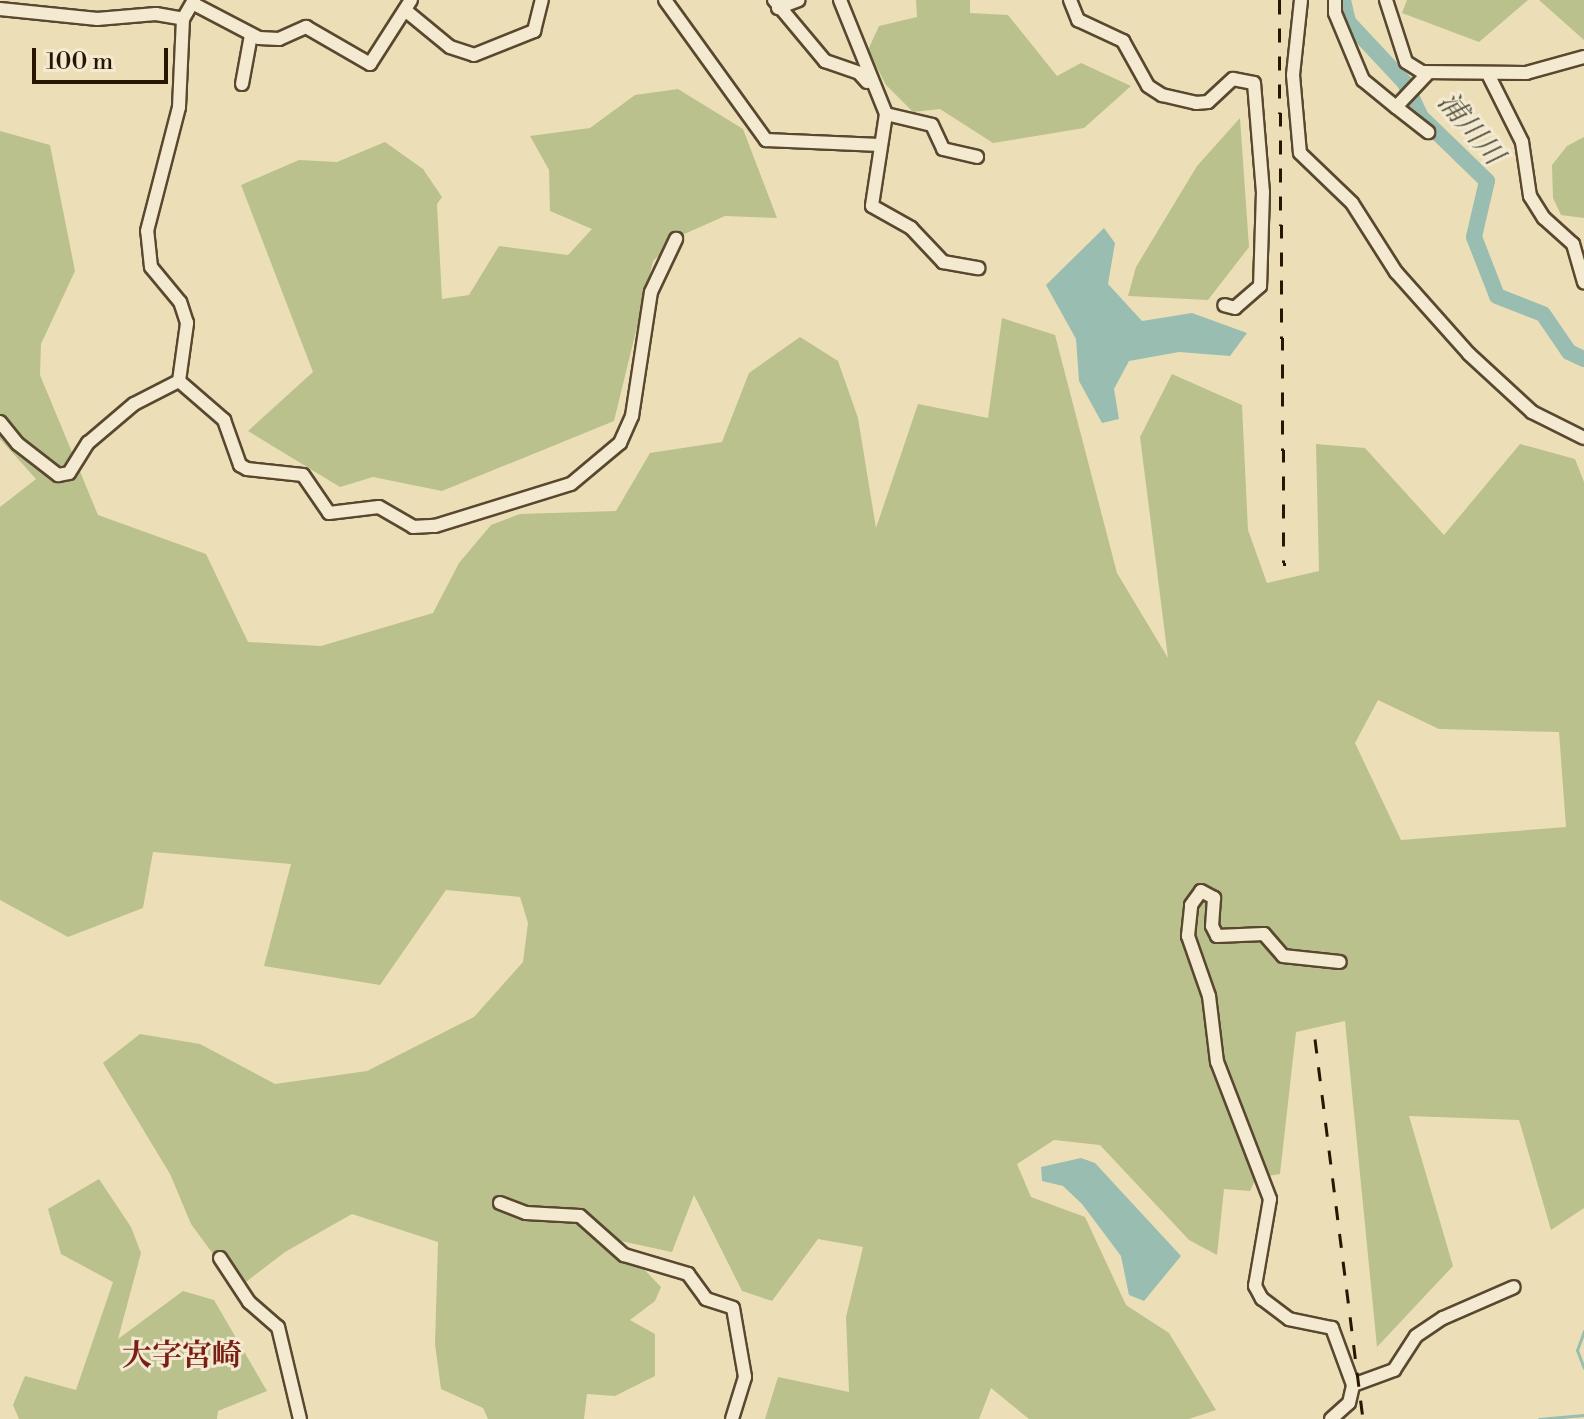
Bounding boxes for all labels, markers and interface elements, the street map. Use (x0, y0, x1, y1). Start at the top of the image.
scale bar (36, 32, 172, 82)
text: 100 m (46, 47, 113, 77)
water label: 浦川川 (1430, 86, 1510, 172)
district label: 大字宮崎 (122, 1338, 242, 1374)

